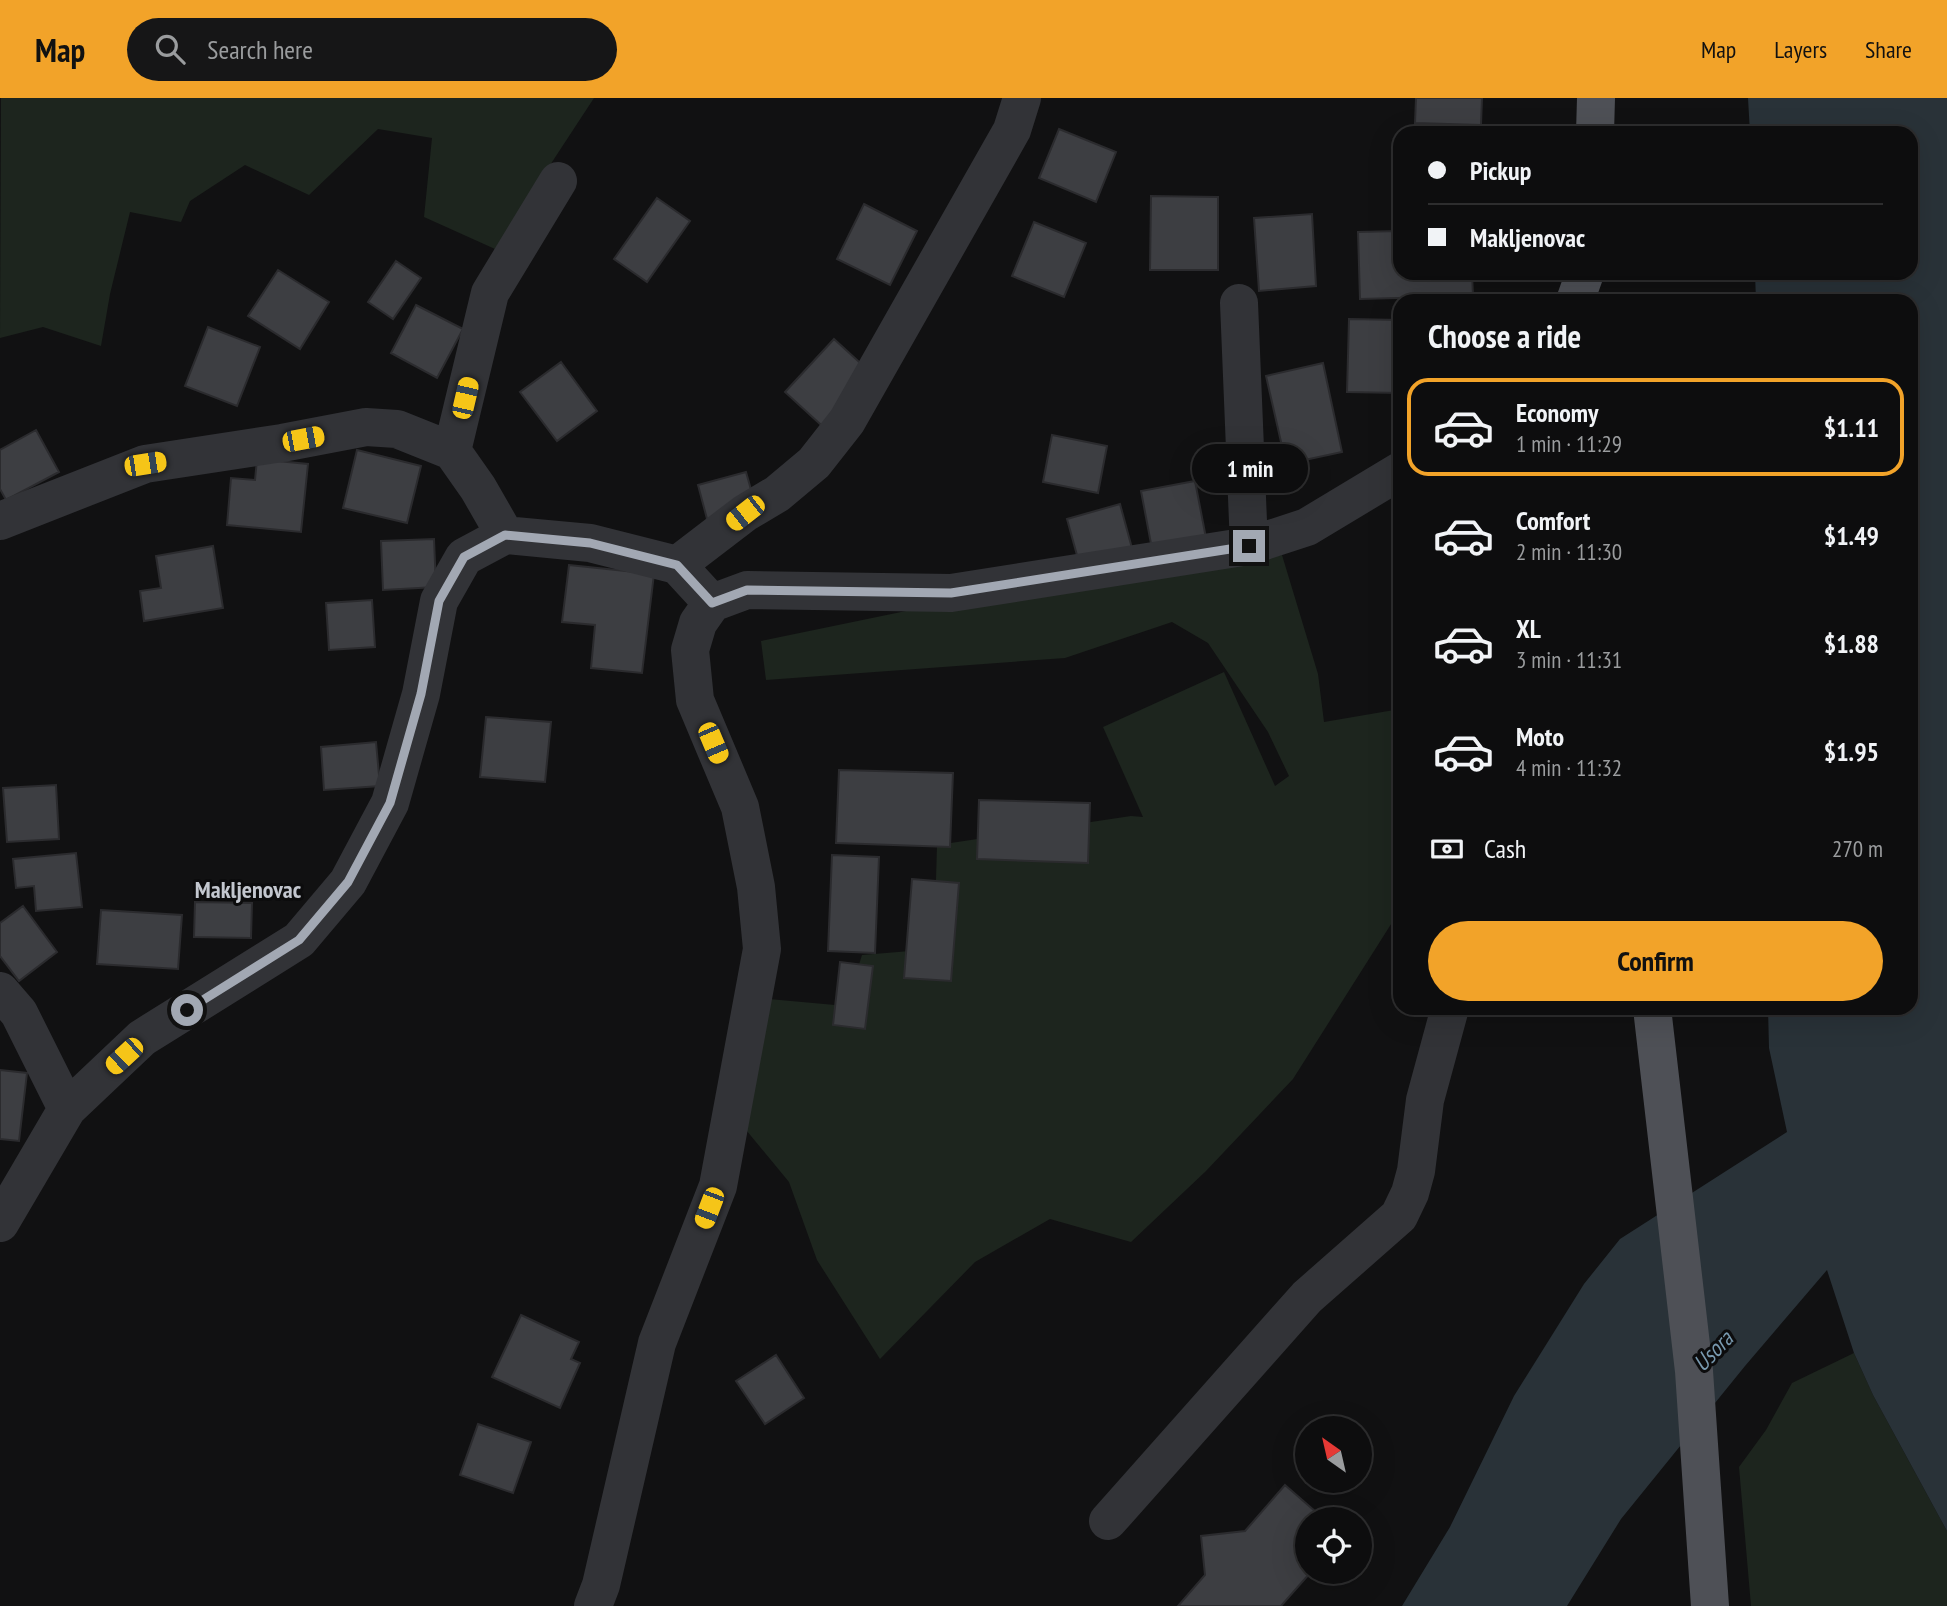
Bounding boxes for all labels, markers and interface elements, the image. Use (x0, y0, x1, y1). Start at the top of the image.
search box (127, 18, 617, 81)
text: Map (35, 28, 85, 71)
icon: search (151, 30, 189, 68)
text: Search here (207, 33, 313, 66)
text: Map (1701, 34, 1736, 65)
text: Layers (1774, 34, 1827, 65)
text: Share (1865, 34, 1912, 65)
text: Pickup (1470, 154, 1531, 187)
text: Makljenovac (1470, 221, 1585, 254)
text: Choose a ride (1428, 315, 1581, 357)
car (451, 375, 480, 421)
icon: car (1432, 396, 1495, 459)
text: Economy (1516, 396, 1598, 429)
text: $1.11 (1824, 411, 1879, 444)
car (281, 425, 326, 453)
text: 1 min · 11:29 (1516, 429, 1622, 458)
callout: 1 min (1191, 444, 1307, 494)
car (123, 450, 168, 478)
text: 1 min (1227, 454, 1273, 483)
car (722, 492, 769, 534)
icon: car (1432, 504, 1495, 567)
text: Comfort (1516, 504, 1590, 537)
text: $1.49 (1824, 519, 1879, 552)
route end (1233, 530, 1265, 562)
text: 2 min · 11:30 (1516, 537, 1622, 566)
icon: car (1432, 612, 1495, 675)
text: XL (1516, 612, 1541, 645)
text: $1.88 (1824, 627, 1879, 660)
text: 3 min · 11:31 (1516, 645, 1622, 674)
car (696, 720, 731, 766)
icon: car (1432, 720, 1495, 783)
text: Moto (1516, 720, 1564, 753)
text: $1.95 (1824, 735, 1879, 768)
text: 4 min · 11:32 (1516, 753, 1622, 782)
icon: cash (1428, 830, 1466, 868)
text: Cash (1484, 832, 1526, 865)
text: 270 m (1832, 834, 1883, 863)
district label: Makljenovac (195, 874, 302, 905)
button: Confirm (1428, 921, 1883, 1001)
route start (171, 994, 203, 1026)
car (102, 1034, 147, 1078)
car (692, 1185, 727, 1231)
water label: Usora (1687, 1323, 1740, 1377)
north arrow (1295, 1416, 1372, 1493)
map controls (1295, 1416, 1372, 1584)
button: locate (1295, 1507, 1372, 1584)

